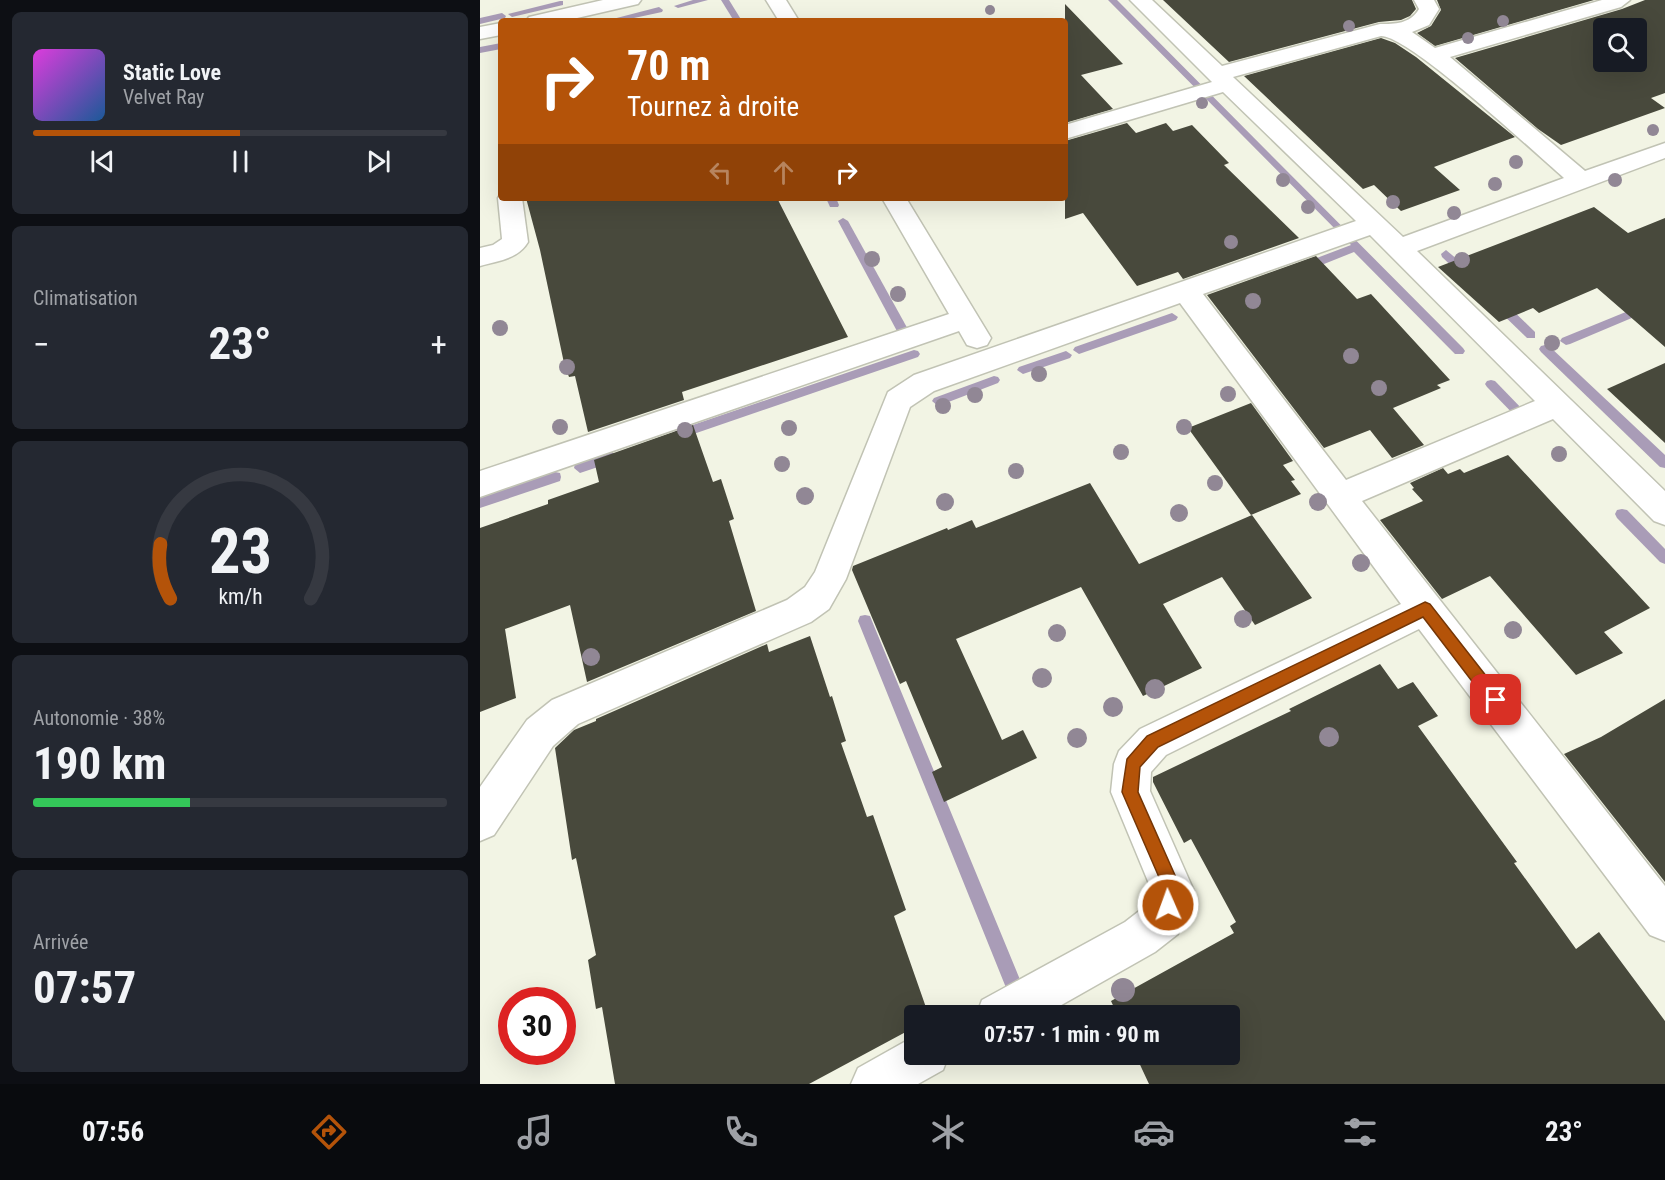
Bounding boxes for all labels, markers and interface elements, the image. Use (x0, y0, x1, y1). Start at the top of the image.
map controls (1593, 18, 1647, 72)
button: search (1593, 18, 1647, 72)
text: 70 m (627, 41, 710, 90)
icon: right (528, 42, 606, 120)
text: Static Love (123, 60, 221, 85)
text: Velvet Ray (123, 85, 204, 109)
text: Tournez à droite (627, 91, 799, 123)
icon: previous (86, 145, 119, 178)
icon: pause (224, 145, 257, 178)
icon: next (362, 145, 395, 178)
icon: left (704, 156, 737, 189)
icon: ahead (767, 156, 800, 189)
icon: right (830, 156, 863, 189)
text: Climatisation (33, 286, 138, 310)
text: 23° (209, 317, 272, 370)
text: − (33, 325, 50, 364)
text: + (431, 325, 447, 364)
text: 23 (208, 515, 272, 588)
text: km/h (218, 584, 262, 609)
pin (1470, 674, 1521, 725)
icon: arrive (1479, 683, 1512, 716)
text: Autonomie · 38% (33, 706, 165, 730)
text: 190 km (33, 737, 166, 790)
position arrow (1136, 873, 1200, 937)
text: Arrivée (33, 930, 89, 954)
text: 07:57 (33, 961, 136, 1014)
speed limit sign: 30 (498, 987, 576, 1065)
text: 07:57 · 1 min · 90 m (984, 1022, 1160, 1047)
icon: directions (308, 1111, 350, 1153)
icon: music (514, 1111, 556, 1153)
icon: phone (720, 1111, 762, 1153)
icon: climate (927, 1111, 969, 1153)
icon: car (1133, 1111, 1175, 1153)
icon: filters (1339, 1111, 1381, 1153)
text: 07:56 (82, 1116, 144, 1148)
text: 23° (1545, 1116, 1583, 1148)

